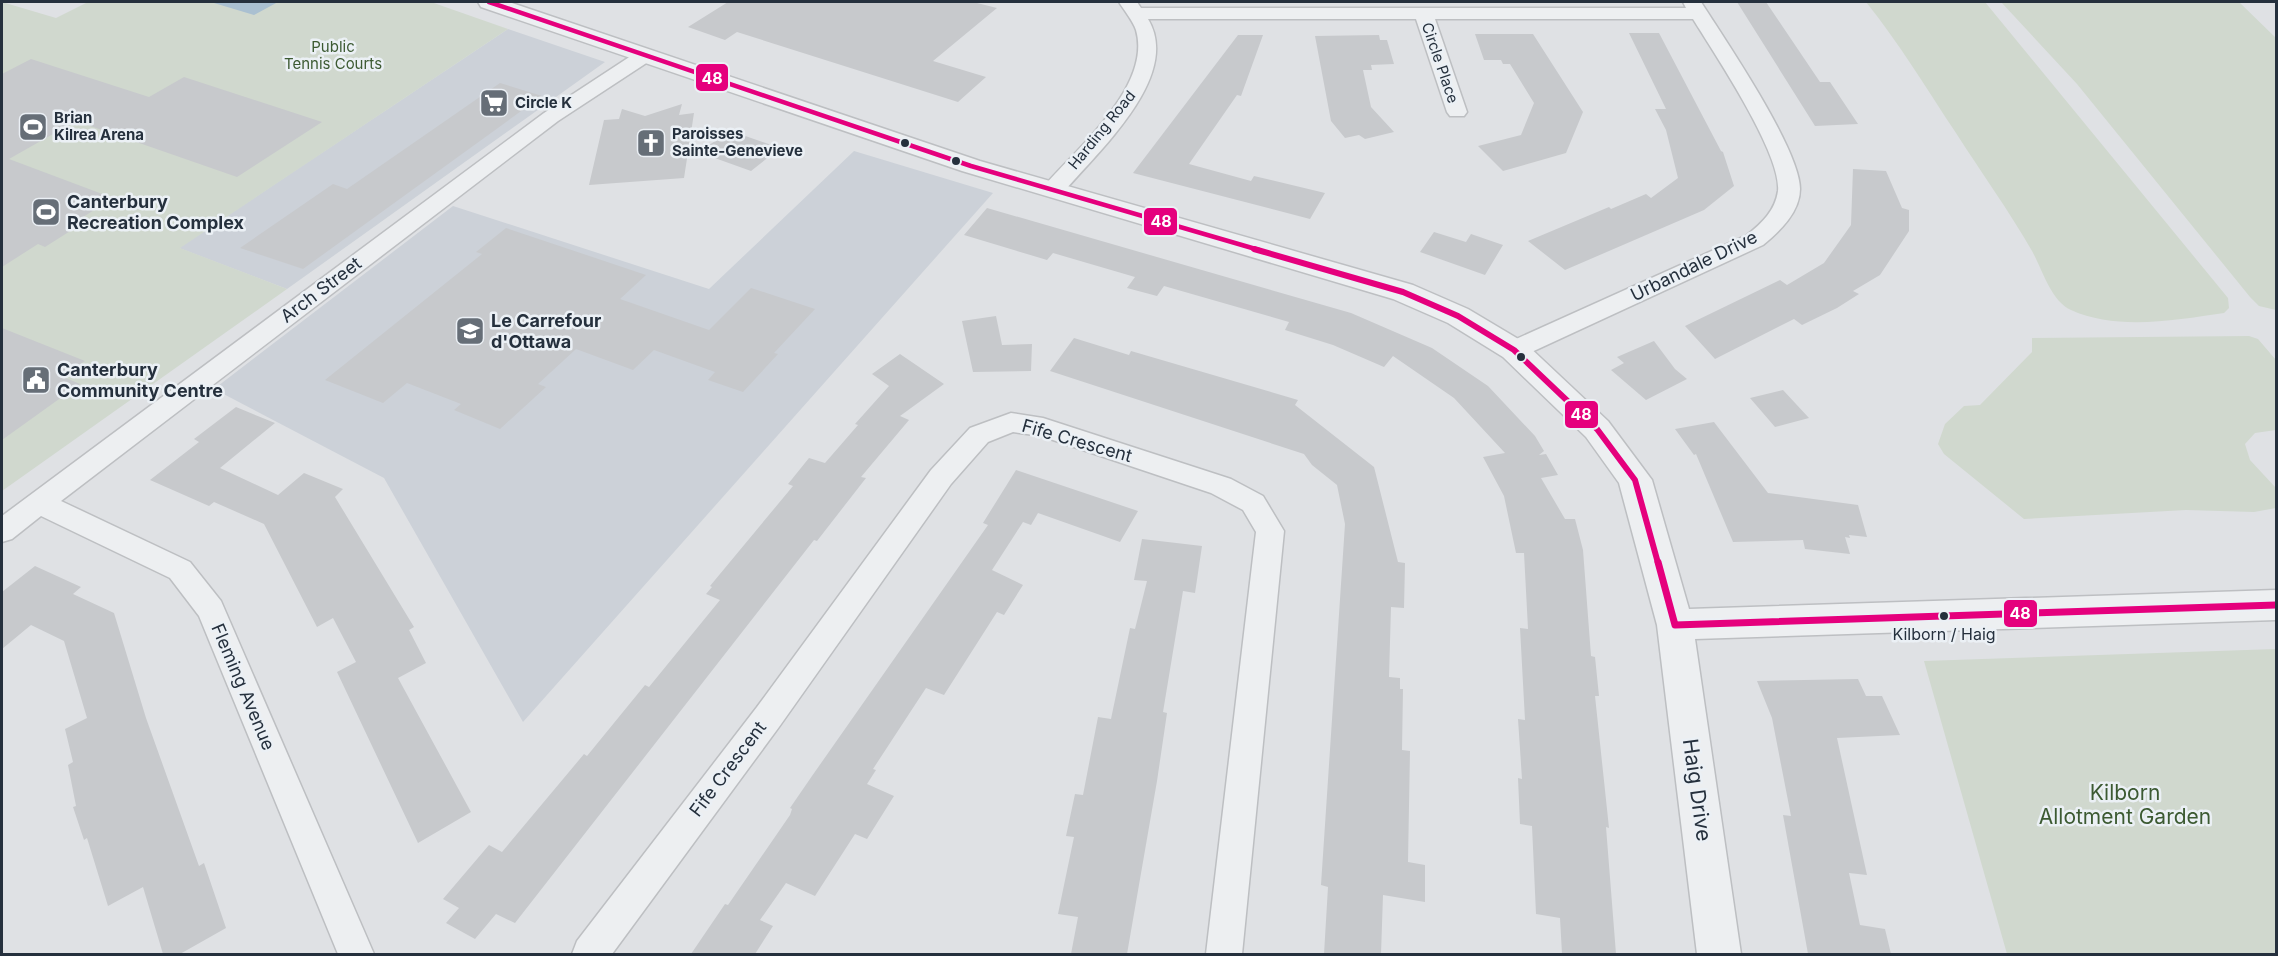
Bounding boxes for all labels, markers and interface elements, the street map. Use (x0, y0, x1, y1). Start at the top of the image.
street label: Circle Place (1418, 20, 1463, 106)
park label: Public Tennis Courts (284, 37, 382, 73)
line badge: 48 (695, 63, 729, 92)
text: 48 (701, 68, 723, 88)
street label: Harding Road (1064, 86, 1139, 173)
supermarket icon: Circle K (478, 87, 510, 119)
place label: Circle K (515, 93, 572, 112)
place label: Brian Kilrea Arena (54, 108, 144, 144)
sports icon: Brian Kilrea Arena (17, 111, 49, 143)
place label: Paroisses Sainte-Genevieve (672, 124, 803, 160)
church icon: Paroisses Sainte-Genevieve (635, 127, 667, 159)
unlabelled marker (899, 137, 911, 149)
unlabelled marker (950, 155, 962, 167)
place label: Canterbury Recreation Complex (67, 191, 245, 233)
sports icon: Canterbury Recreation Complex (30, 196, 62, 228)
line badge: 48 (1143, 207, 1178, 236)
text: 48 (1150, 211, 1172, 231)
street label: Urbandale Drive (1627, 226, 1760, 305)
street label: Arch Street (276, 252, 365, 327)
place label: Le Carrefour d'Ottawa (491, 310, 601, 352)
school or university icon: Le Carrefour d'Ottawa (454, 315, 486, 347)
unlabelled marker (1515, 351, 1527, 363)
place label: Canterbury Community Centre (57, 359, 223, 401)
public building icon: Canterbury Community Centre (20, 364, 52, 396)
line badge: 48 (1564, 400, 1599, 429)
text: 48 (1570, 404, 1592, 424)
street label: Fife Crescent (1020, 415, 1135, 466)
line badge: 48 (2003, 599, 2038, 628)
text: 48 (2009, 603, 2031, 623)
marker: Kilborn / Haig (1938, 610, 1950, 622)
street label: Fleming Avenue (207, 620, 280, 753)
place label: Kilborn / Haig (1892, 624, 1996, 644)
street label: Fife Crescent (685, 717, 770, 820)
street label: Haig Drive (1678, 737, 1717, 843)
park label: Kilborn Allotment Garden (2039, 780, 2211, 829)

